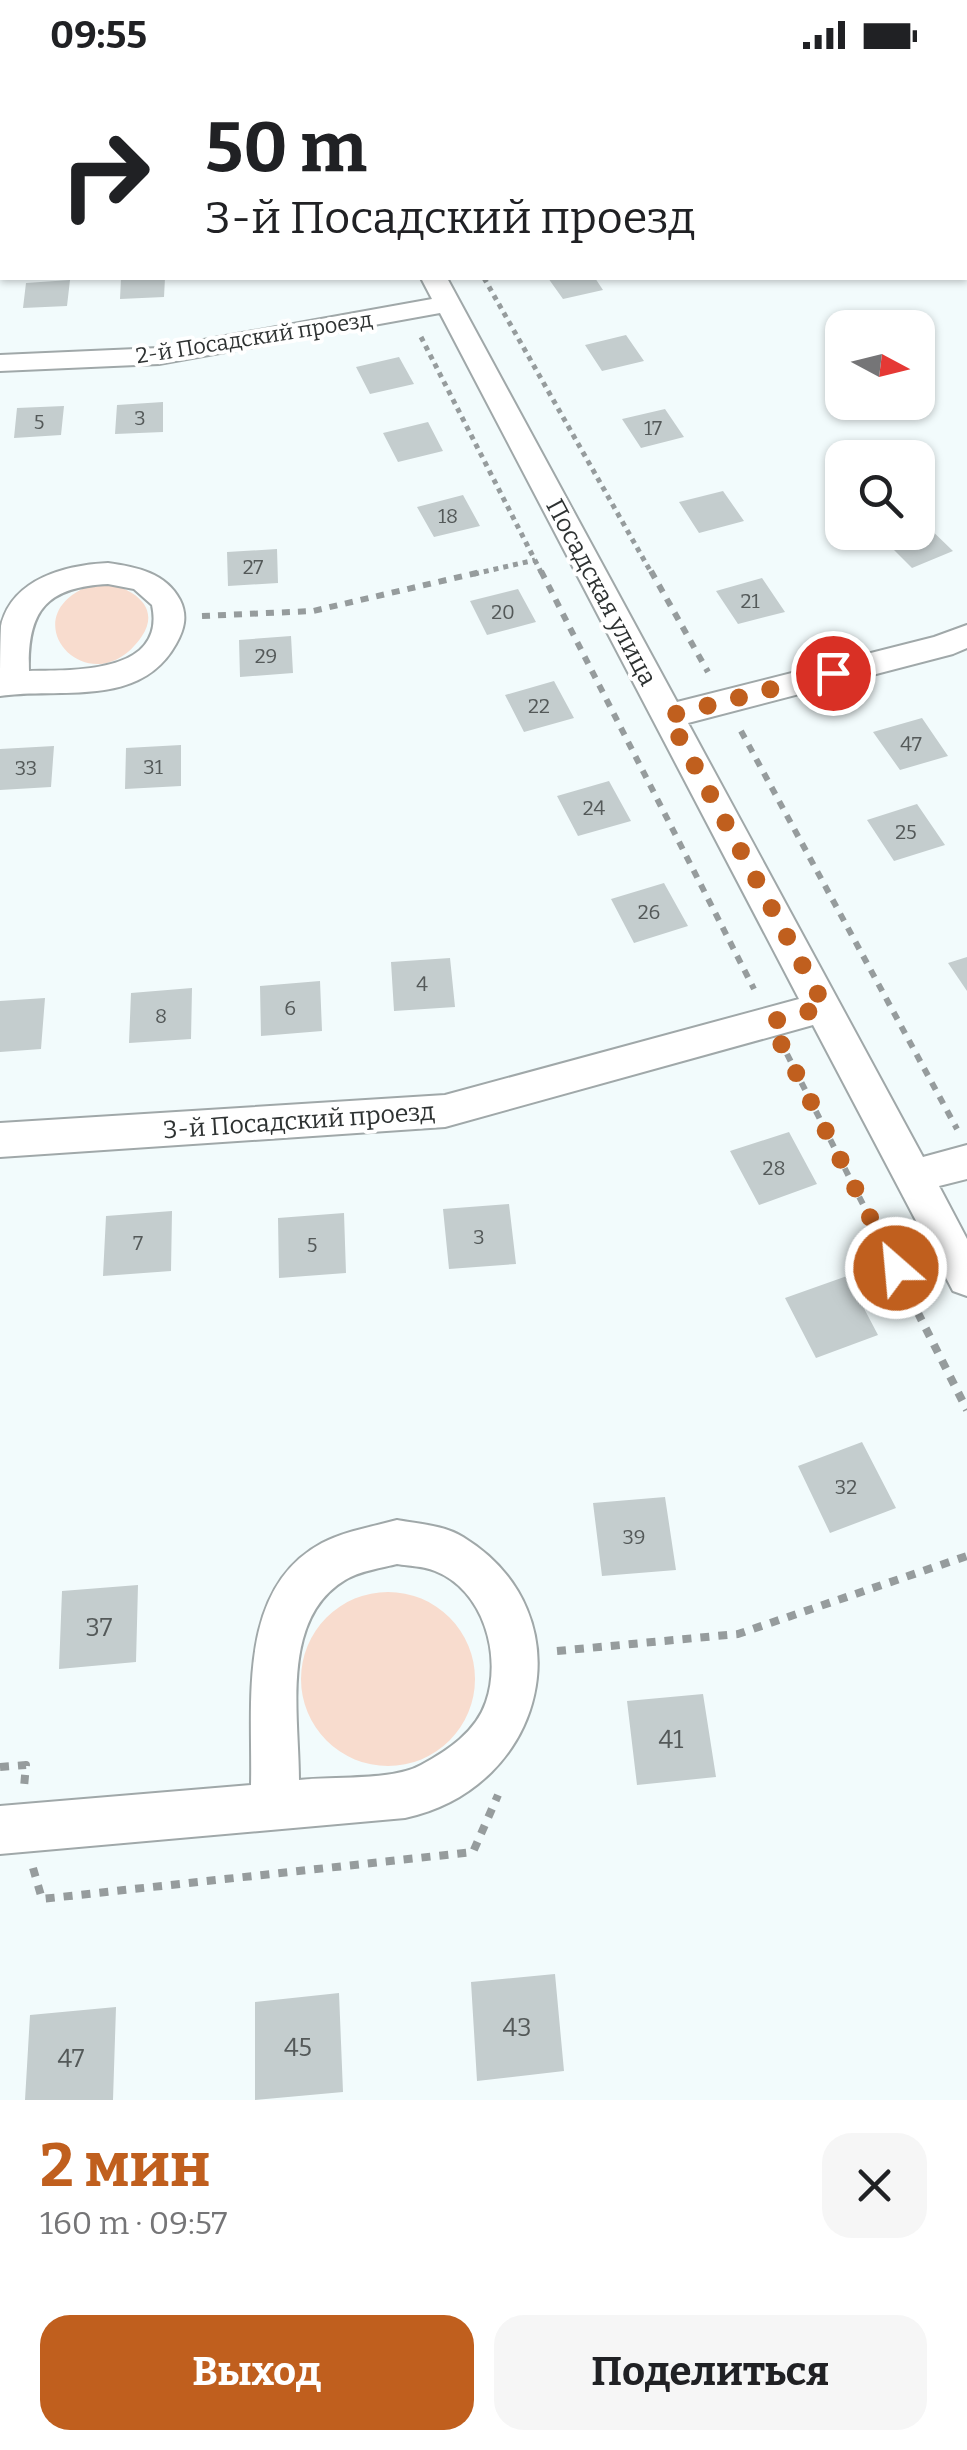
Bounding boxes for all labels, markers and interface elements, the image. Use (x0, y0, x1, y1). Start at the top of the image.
text: 09:55 (50, 12, 147, 58)
text: 50 m (205, 106, 367, 190)
icon: right (40, 110, 170, 240)
text: 3-й Посадский проезд (205, 191, 695, 245)
street label: 2-й Посадский проезд (134, 305, 374, 370)
north arrow (825, 310, 935, 420)
map controls (825, 310, 935, 550)
house number: 3 (134, 406, 146, 430)
house number: 5 (34, 410, 44, 434)
house number: 17 (644, 416, 662, 440)
button: search (825, 440, 935, 550)
street label: Посадская улица (539, 494, 663, 691)
house number: 18 (438, 504, 458, 528)
house number: 27 (243, 555, 263, 579)
house number: 21 (741, 589, 760, 613)
house number: 20 (491, 600, 515, 624)
pin (791, 631, 876, 716)
house number: 29 (255, 644, 277, 668)
icon: arrive (806, 646, 861, 701)
house number: 22 (528, 694, 550, 718)
house number: 47 (900, 732, 922, 756)
house number: 31 (143, 755, 163, 779)
house number: 33 (15, 756, 37, 780)
house number: 24 (583, 796, 606, 820)
house number: 25 (895, 820, 917, 844)
house number: 26 (638, 900, 660, 924)
house number: 4 (416, 972, 428, 996)
house number: 6 (284, 996, 296, 1020)
house number: 8 (155, 1004, 167, 1028)
street label: 3-й Посадский проезд (162, 1097, 436, 1145)
house number: 28 (763, 1156, 785, 1180)
position arrow (844, 1216, 948, 1320)
house number: 3 (473, 1225, 485, 1249)
house number: 7 (133, 1231, 143, 1255)
house number: 5 (307, 1233, 317, 1257)
house number: 32 (835, 1475, 857, 1499)
house number: 39 (622, 1525, 646, 1549)
house number: 37 (86, 1613, 113, 1643)
house number: 41 (659, 1725, 683, 1755)
house number: 43 (503, 2013, 531, 2043)
house number: 45 (284, 2033, 312, 2063)
house number: 47 (58, 2044, 85, 2074)
text: 2 мин (40, 2130, 210, 2202)
button: close (822, 2133, 927, 2238)
text: 160 m · 09:57 (40, 2204, 227, 2242)
button: Выход (40, 2315, 474, 2430)
button: Поделиться (494, 2315, 927, 2430)

